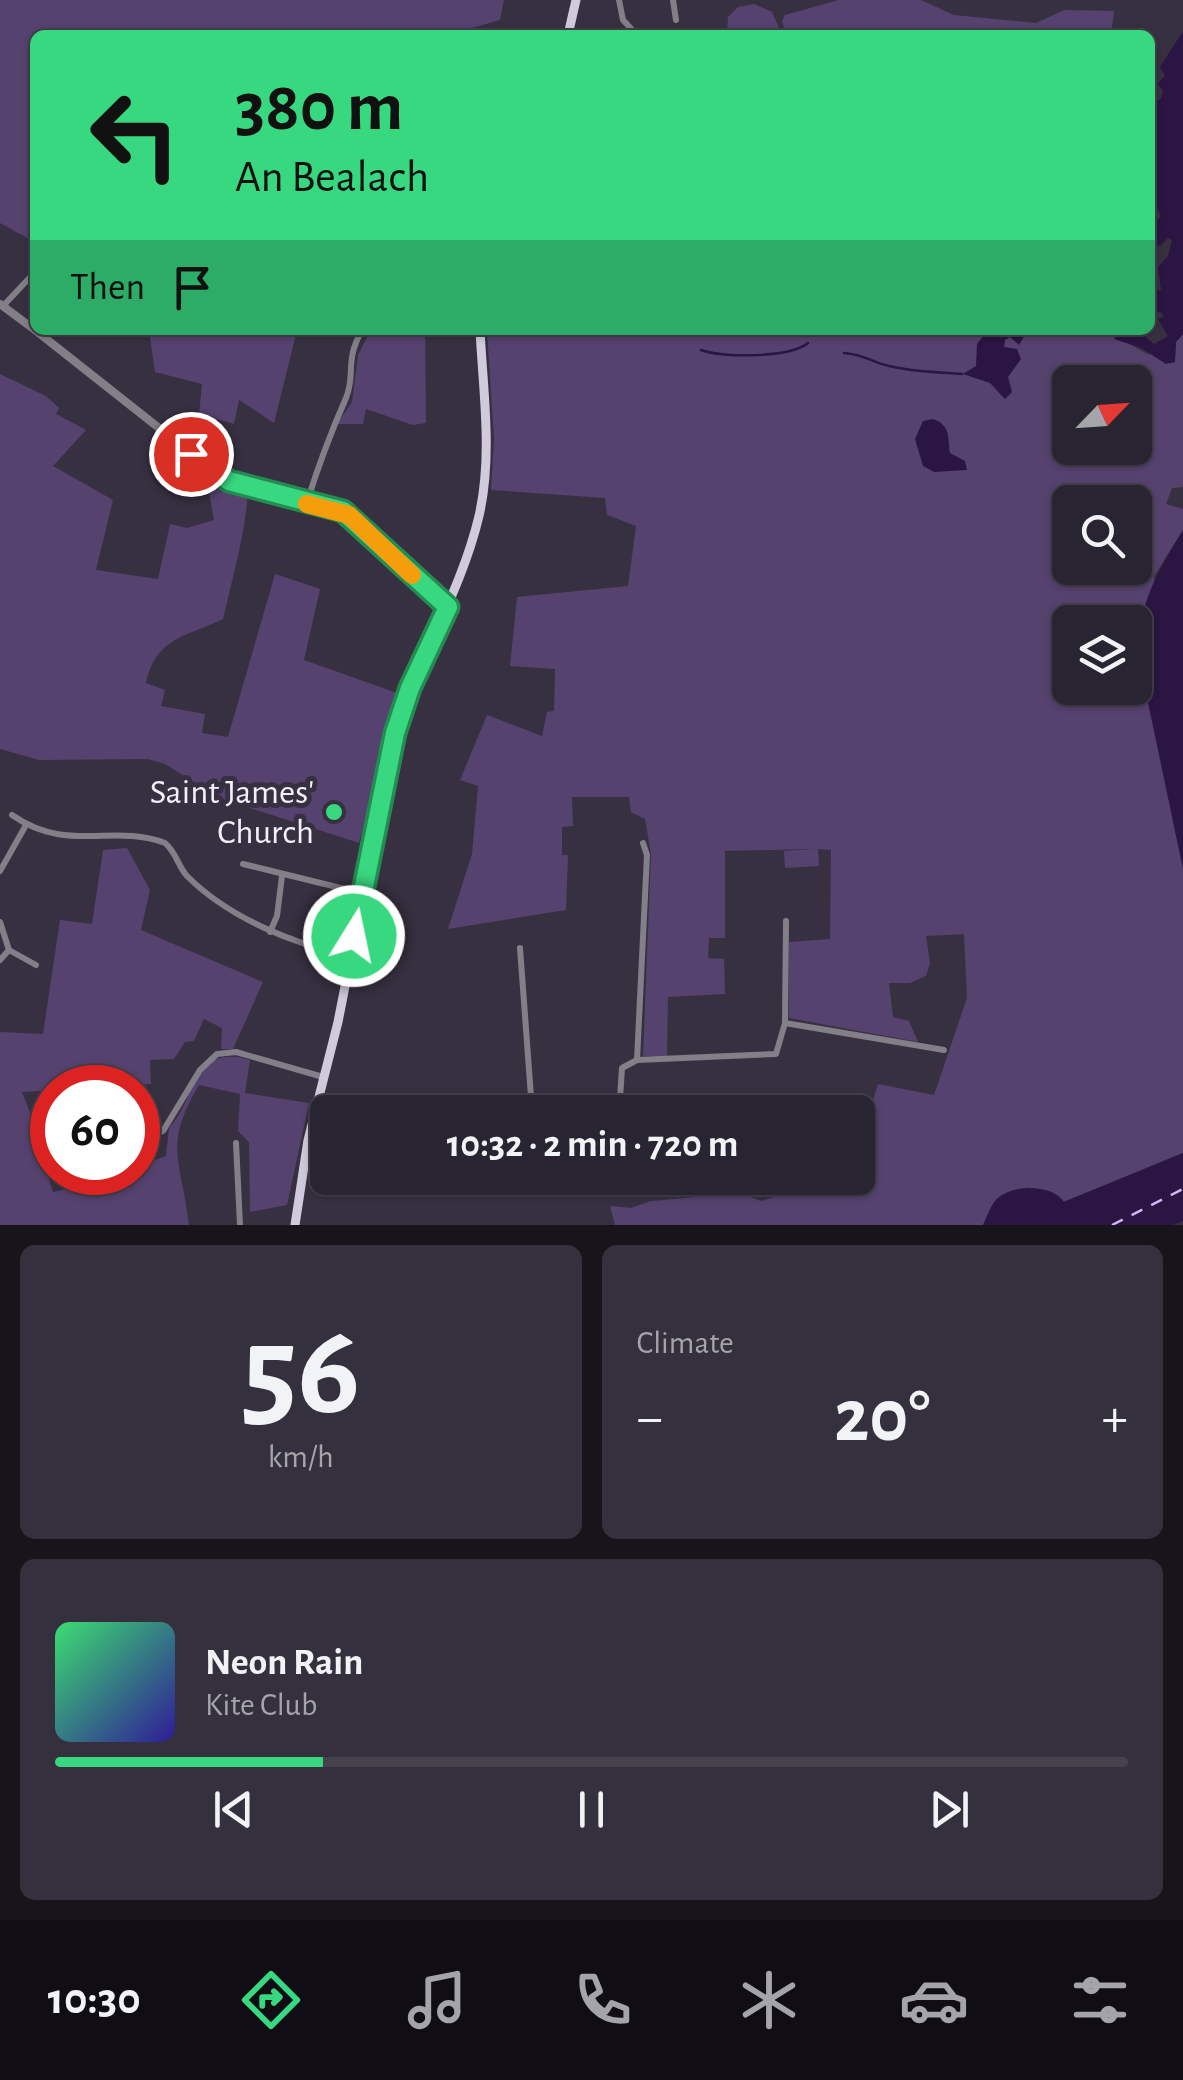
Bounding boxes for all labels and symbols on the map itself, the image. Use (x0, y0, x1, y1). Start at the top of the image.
north arrow (1052, 365, 1152, 465)
pin (149, 412, 234, 497)
place label: Saint James' Church (150, 775, 314, 850)
marker: Saint James' Church (323, 801, 345, 823)
position arrow (302, 884, 406, 988)
speed limit sign: 60 (30, 1065, 160, 1195)

